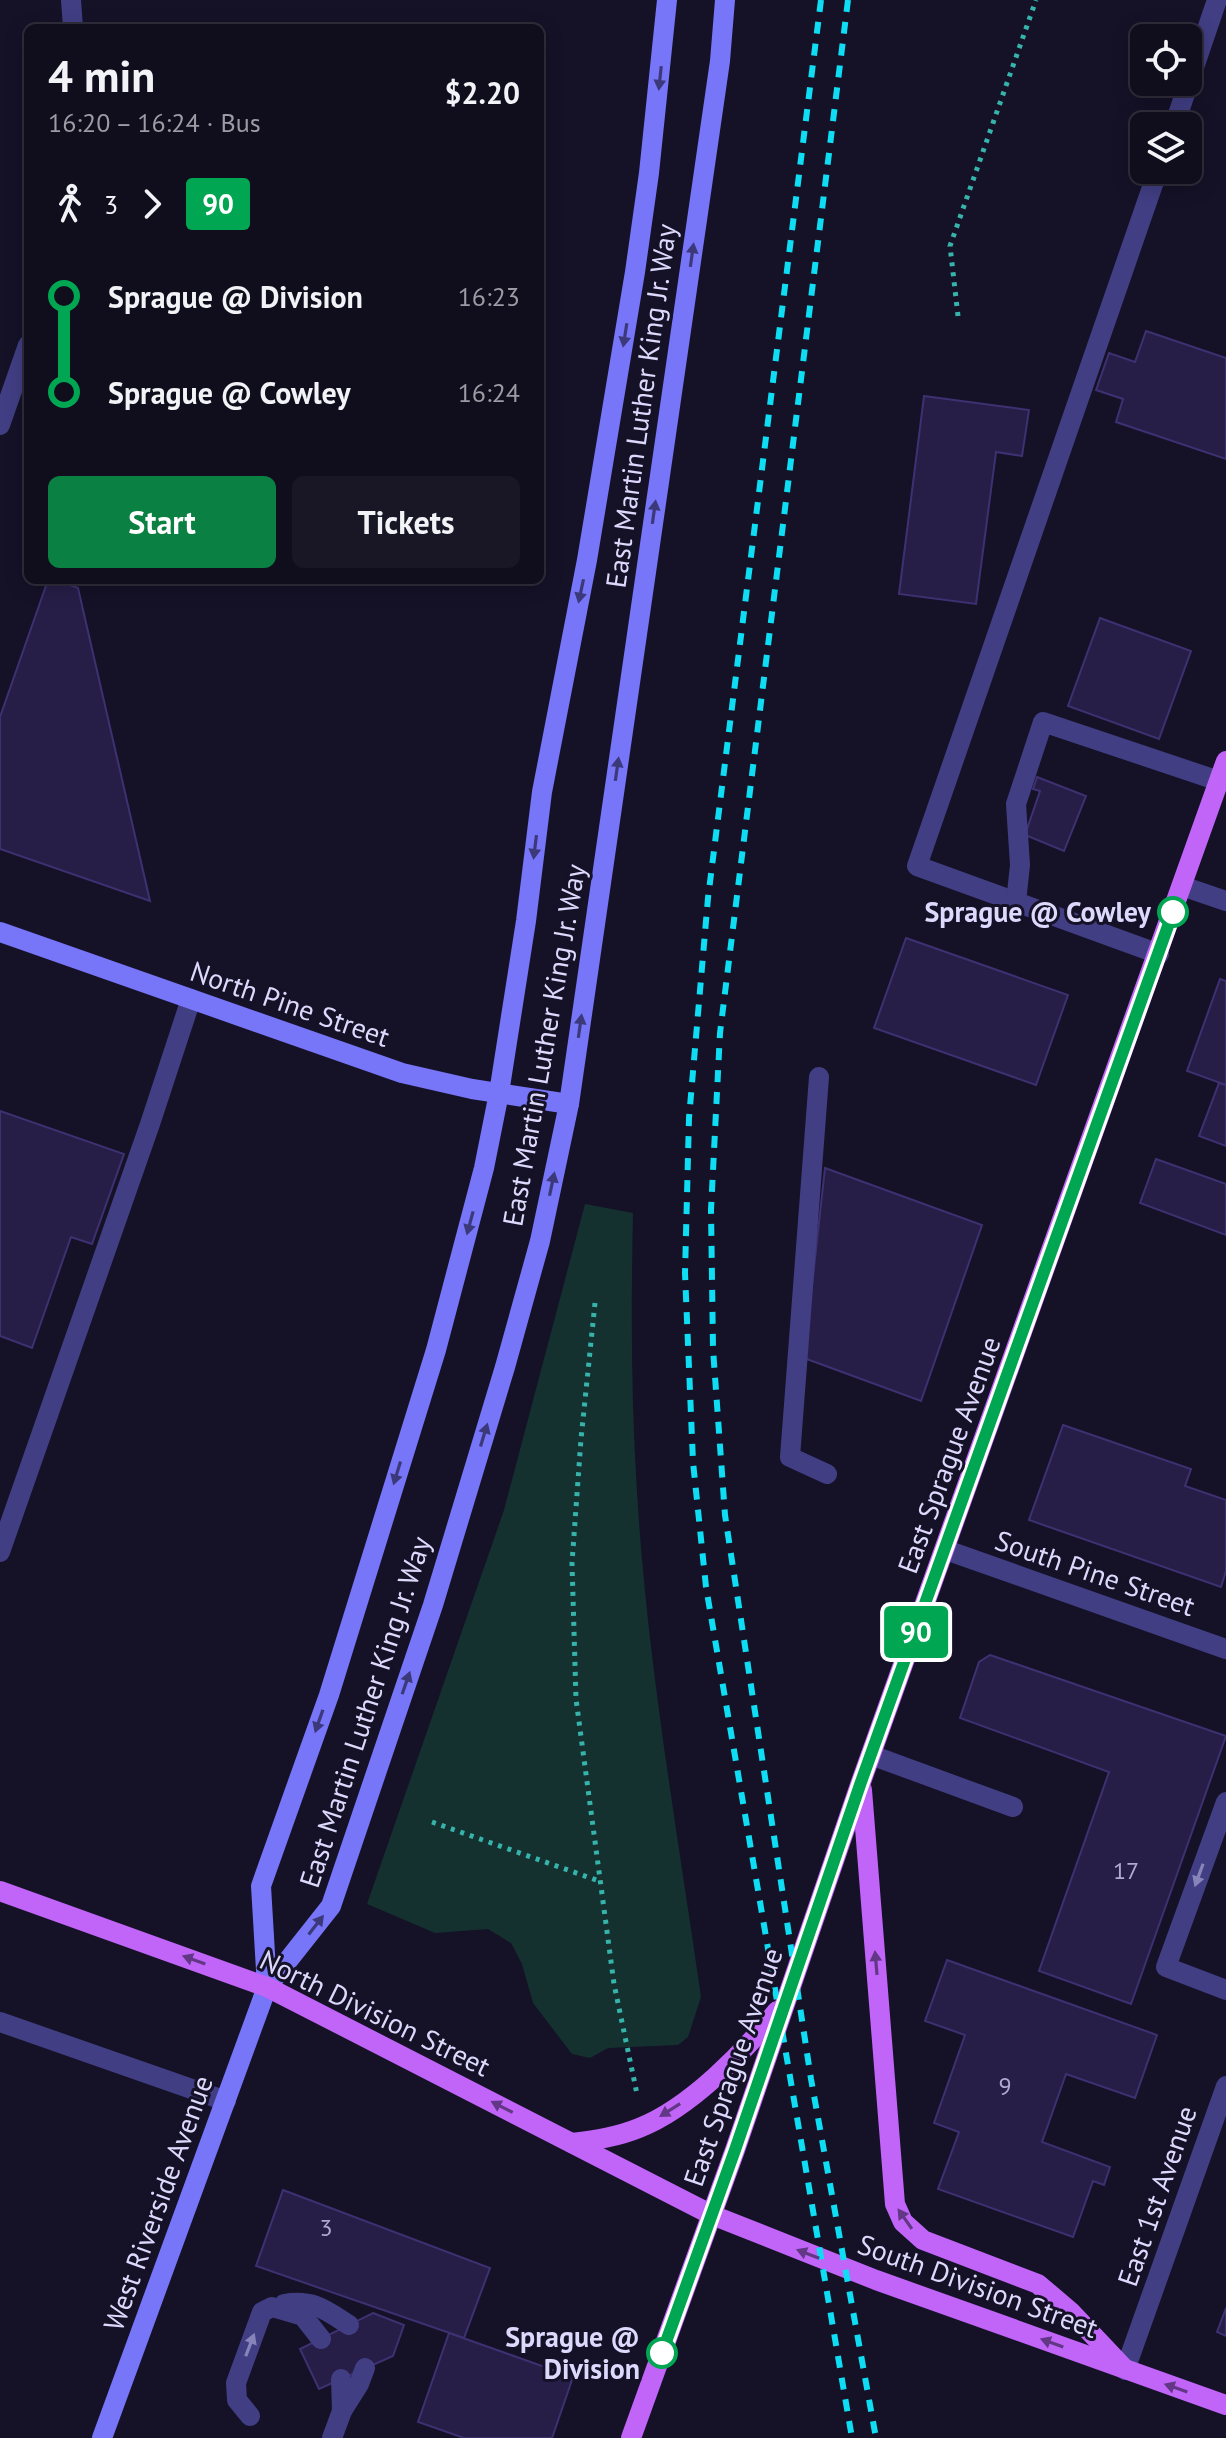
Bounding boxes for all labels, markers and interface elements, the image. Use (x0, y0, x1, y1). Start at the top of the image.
map controls (1130, 24, 1202, 184)
button: locate (1130, 24, 1202, 96)
text: 4 min (48, 47, 155, 104)
one-way arrow (654, 66, 667, 91)
text: $2.20 (445, 73, 520, 112)
text: 16:20 – 16:24 · Bus (48, 106, 261, 139)
button: layers (1130, 112, 1202, 184)
icon: walk (48, 182, 92, 226)
icon: forward (130, 182, 174, 226)
text: 90 (202, 185, 234, 222)
text: 3 (104, 188, 118, 221)
street label: East Martin Luther King Jr. Way (597, 222, 684, 590)
one-way arrow (686, 242, 699, 267)
text: Sprague @ Division (108, 277, 363, 316)
text: 16:23 (458, 280, 520, 313)
one-way arrow (618, 323, 631, 348)
text: Sprague @ Cowley (108, 373, 351, 412)
text: 16:24 (458, 376, 520, 409)
button: Start (48, 476, 276, 568)
button: Tickets (292, 476, 520, 568)
one-way arrow (648, 499, 661, 524)
one-way arrow (574, 579, 587, 604)
one-way arrow (611, 756, 624, 781)
one-way arrow (528, 835, 541, 860)
street label: East Martin Luther King Jr. Way (493, 861, 594, 1229)
place label: Sprague @ Cowley (925, 893, 1152, 930)
marker: Sprague @ Cowley (1158, 897, 1188, 927)
street label: North Pine Street (186, 952, 395, 1055)
one-way arrow (574, 1014, 587, 1039)
one-way arrow (546, 1172, 559, 1197)
one-way arrow (463, 1212, 476, 1236)
street label: East Sprague Avenue (888, 1331, 1009, 1578)
one-way arrow (478, 1423, 491, 1447)
one-way arrow (390, 1461, 403, 1485)
street label: South Pine Street (990, 1521, 1200, 1624)
street label: East Martin Luther King Jr. Way (290, 1532, 439, 1892)
line badge: 90 (880, 1606, 952, 1658)
text: 90 (900, 1613, 932, 1650)
one-way arrow (401, 1671, 413, 1695)
one-way arrow (313, 1709, 325, 1733)
house number: 17 (1113, 1855, 1139, 1886)
one-way arrow (1193, 1863, 1205, 1887)
one-way arrow (307, 1915, 323, 1935)
street label: North Division Street (254, 1941, 497, 2085)
street label: East Sprague Avenue (674, 1943, 791, 2191)
one-way arrow (869, 1951, 882, 1976)
one-way arrow (182, 1954, 206, 1966)
street label: West Riverside Avenue (94, 2070, 221, 2335)
house number: 9 (998, 2070, 1012, 2101)
one-way arrow (491, 2100, 514, 2114)
street label: East 1st Avenue (1108, 2101, 1205, 2291)
one-way arrow (659, 2102, 680, 2117)
one-way arrow (898, 2209, 913, 2230)
house number: 3 (319, 2212, 333, 2243)
street label: South Division Street (853, 2225, 1104, 2346)
one-way arrow (796, 2247, 820, 2260)
place label: Sprague @ Division (505, 2318, 640, 2387)
one-way arrow (244, 2333, 257, 2357)
one-way arrow (1040, 2337, 1064, 2349)
marker: Sprague @ Division (647, 2338, 677, 2368)
one-way arrow (1164, 2381, 1188, 2393)

